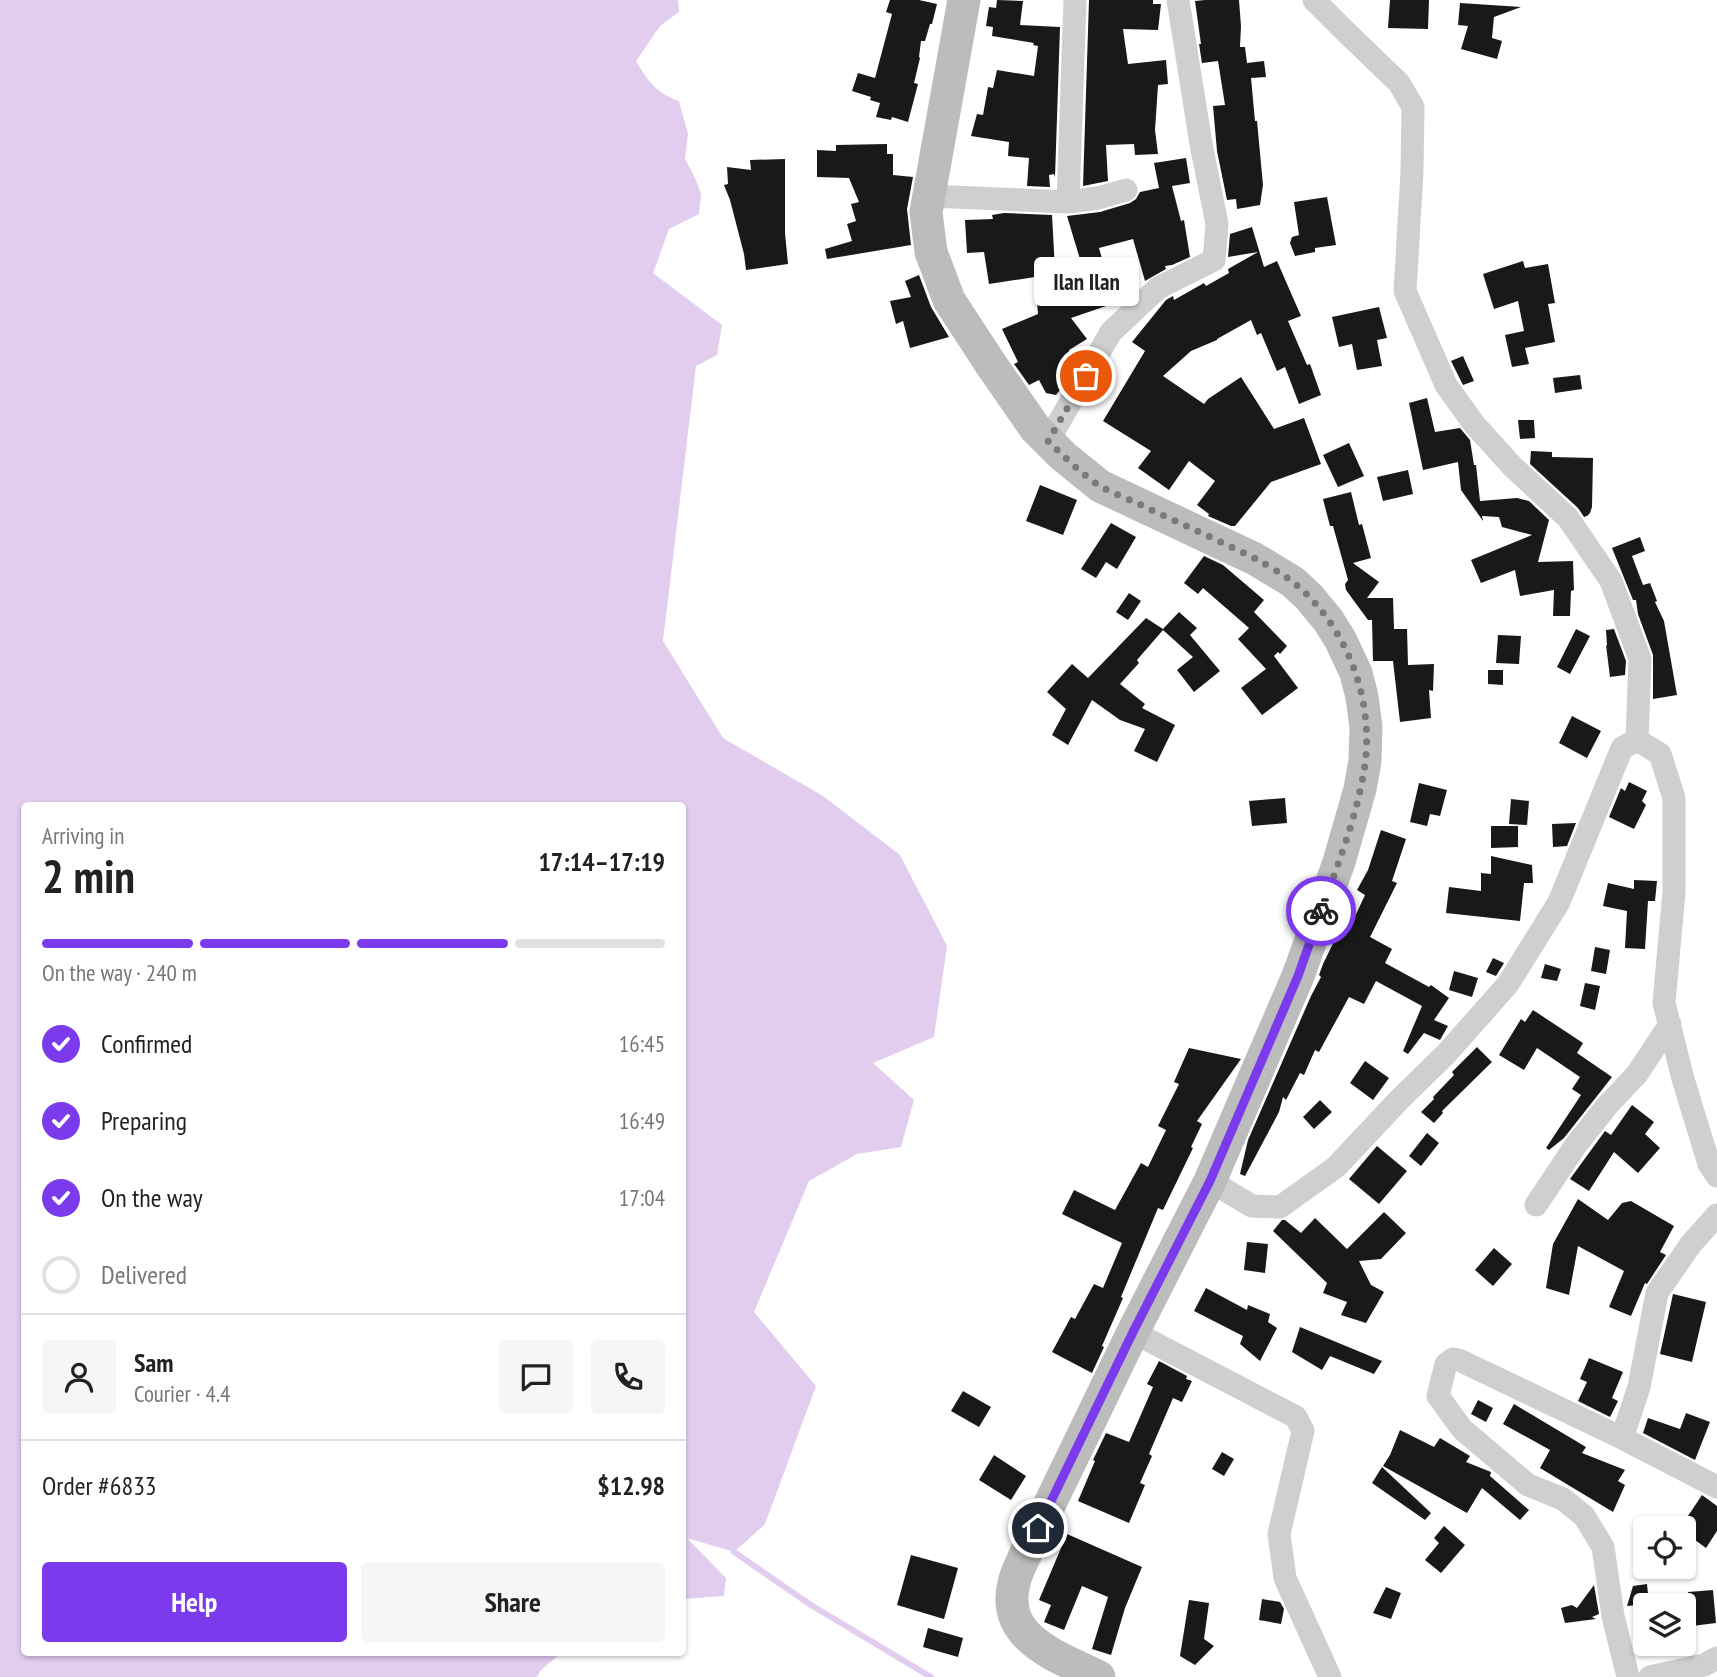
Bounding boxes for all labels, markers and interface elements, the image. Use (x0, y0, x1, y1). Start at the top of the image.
callout: Ilan Ilan (1034, 257, 1138, 306)
text: Ilan Ilan (1053, 267, 1120, 296)
pin (1056, 346, 1116, 406)
icon: bag (1067, 357, 1105, 395)
text: Arriving in (42, 821, 124, 850)
text: 17:14–17:19 (538, 845, 665, 878)
text: 2 min (42, 846, 135, 906)
courier (1286, 876, 1356, 946)
icon: bike (1302, 892, 1340, 930)
text: On the way · 240 m (42, 958, 197, 987)
icon: check (42, 1025, 80, 1063)
text: Confirmed (101, 1027, 192, 1060)
text: 16:45 (619, 1029, 665, 1058)
icon: check (42, 1102, 80, 1140)
text: Preparing (101, 1104, 187, 1137)
text: 16:49 (619, 1106, 665, 1135)
icon: check (42, 1179, 80, 1217)
text: On the way (101, 1181, 203, 1214)
text: 17:04 (619, 1183, 665, 1212)
text: Delivered (101, 1258, 187, 1291)
button: person (42, 1340, 116, 1414)
button: chat (499, 1340, 573, 1414)
button: phone (591, 1340, 665, 1414)
text: Sam (134, 1346, 173, 1379)
text: Courier · 4.4 (134, 1379, 230, 1408)
text: Order #6833 (42, 1469, 157, 1502)
text: $12.98 (597, 1469, 665, 1502)
pin (1008, 1498, 1068, 1558)
icon: home (1019, 1509, 1057, 1547)
map controls (1633, 1516, 1696, 1656)
button: locate (1633, 1516, 1696, 1579)
button: Help (42, 1562, 347, 1642)
button: Share (361, 1562, 665, 1642)
button: layers (1633, 1593, 1696, 1656)

